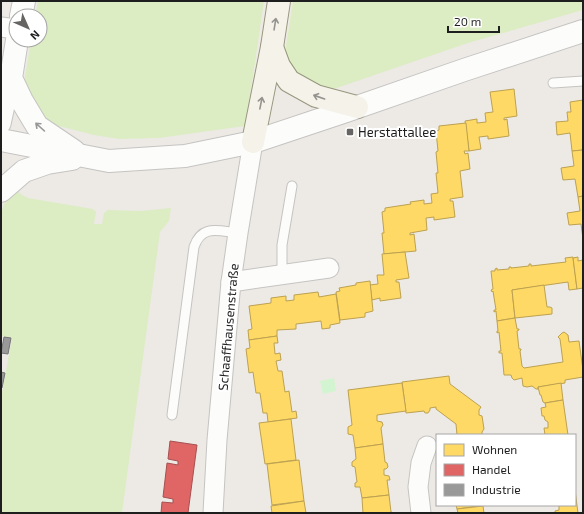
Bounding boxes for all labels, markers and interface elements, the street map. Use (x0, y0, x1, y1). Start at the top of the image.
north arrow (8, 8, 48, 48)
scale bar (448, 8, 499, 34)
text: 20 m (454, 14, 481, 28)
one-way arrow (272, 18, 280, 31)
text: N (28, 28, 43, 43)
one-way arrow (314, 92, 326, 100)
one-way arrow (257, 97, 265, 110)
one-way arrow (35, 122, 45, 131)
place label: Herstattallee (358, 124, 436, 140)
marker: Herstattallee (345, 127, 355, 137)
street label: Schaaffhausenstraße (214, 263, 242, 391)
legend (436, 434, 576, 506)
text: Wohnen (472, 442, 517, 456)
text: Handel (472, 462, 511, 476)
text: Industrie (472, 482, 521, 496)

